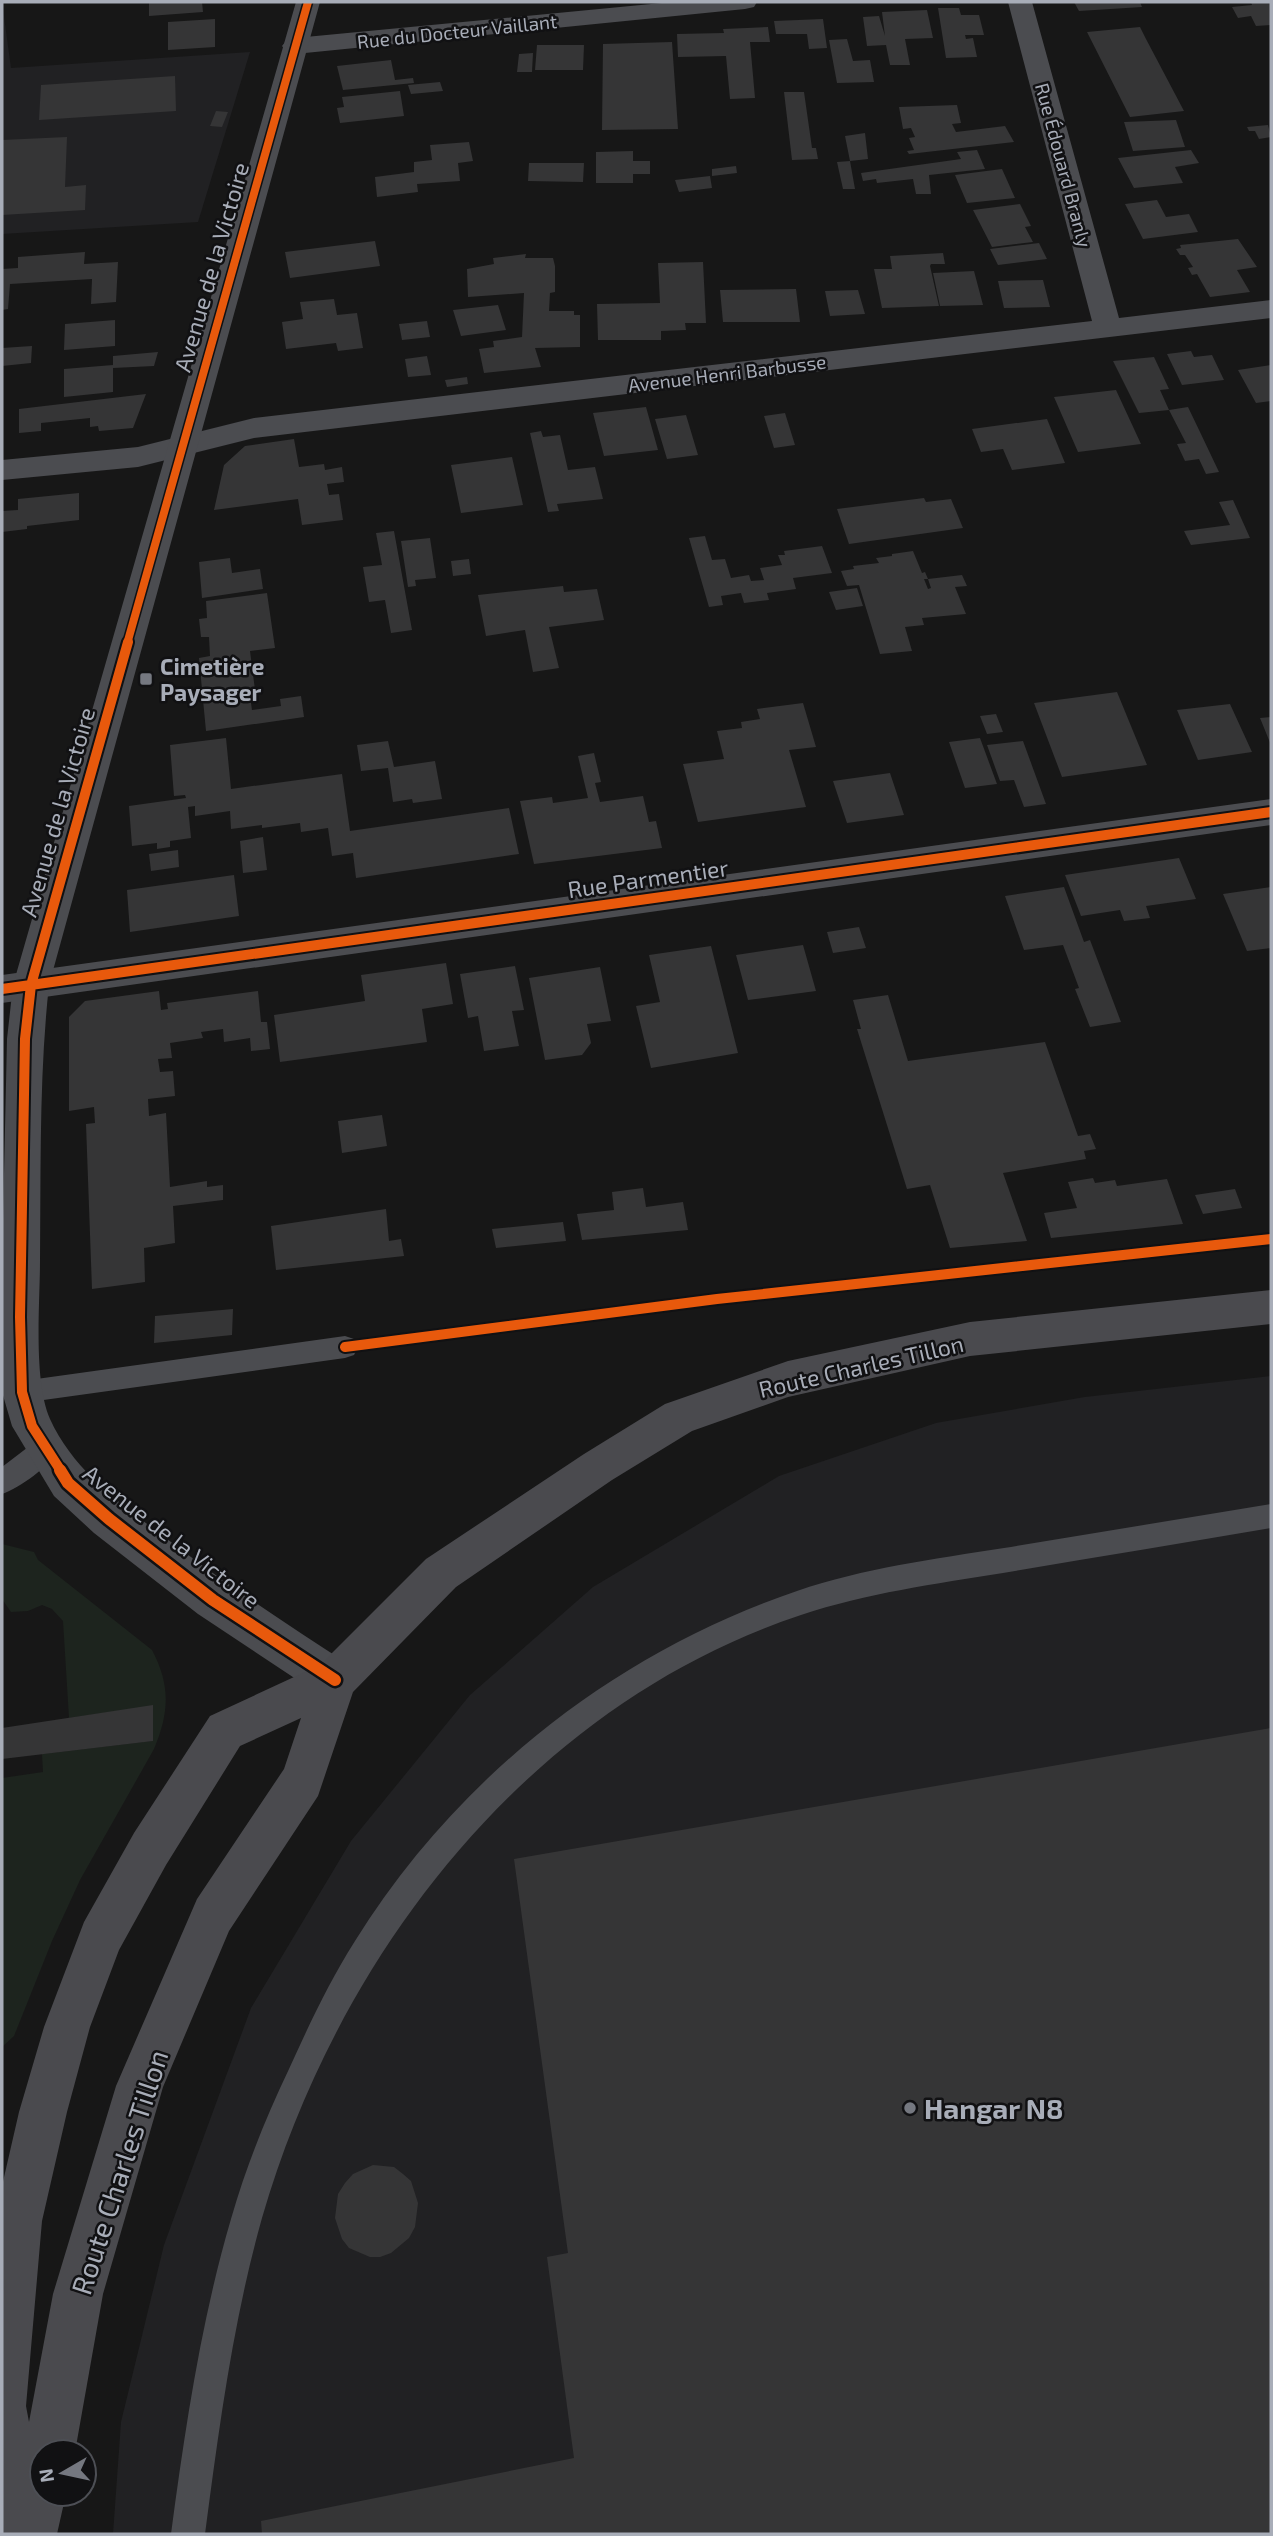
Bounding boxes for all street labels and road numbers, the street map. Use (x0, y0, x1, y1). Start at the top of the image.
street label: Rue du Docteur Vaillant (356, 9, 558, 53)
street label: Rue Édouard Branly (1031, 80, 1097, 250)
street label: Avenue de la Victoire (168, 159, 254, 375)
street label: Avenue Henri Barbusse (627, 349, 827, 397)
street label: Avenue de la Victoire (14, 704, 100, 920)
street label: Rue Parmentier (566, 853, 730, 903)
street label: Route Charles Tillon (756, 1329, 966, 1403)
street label: Avenue de la Victoire (78, 1458, 266, 1614)
street label: Route Charles Tillon (63, 2045, 175, 2299)

